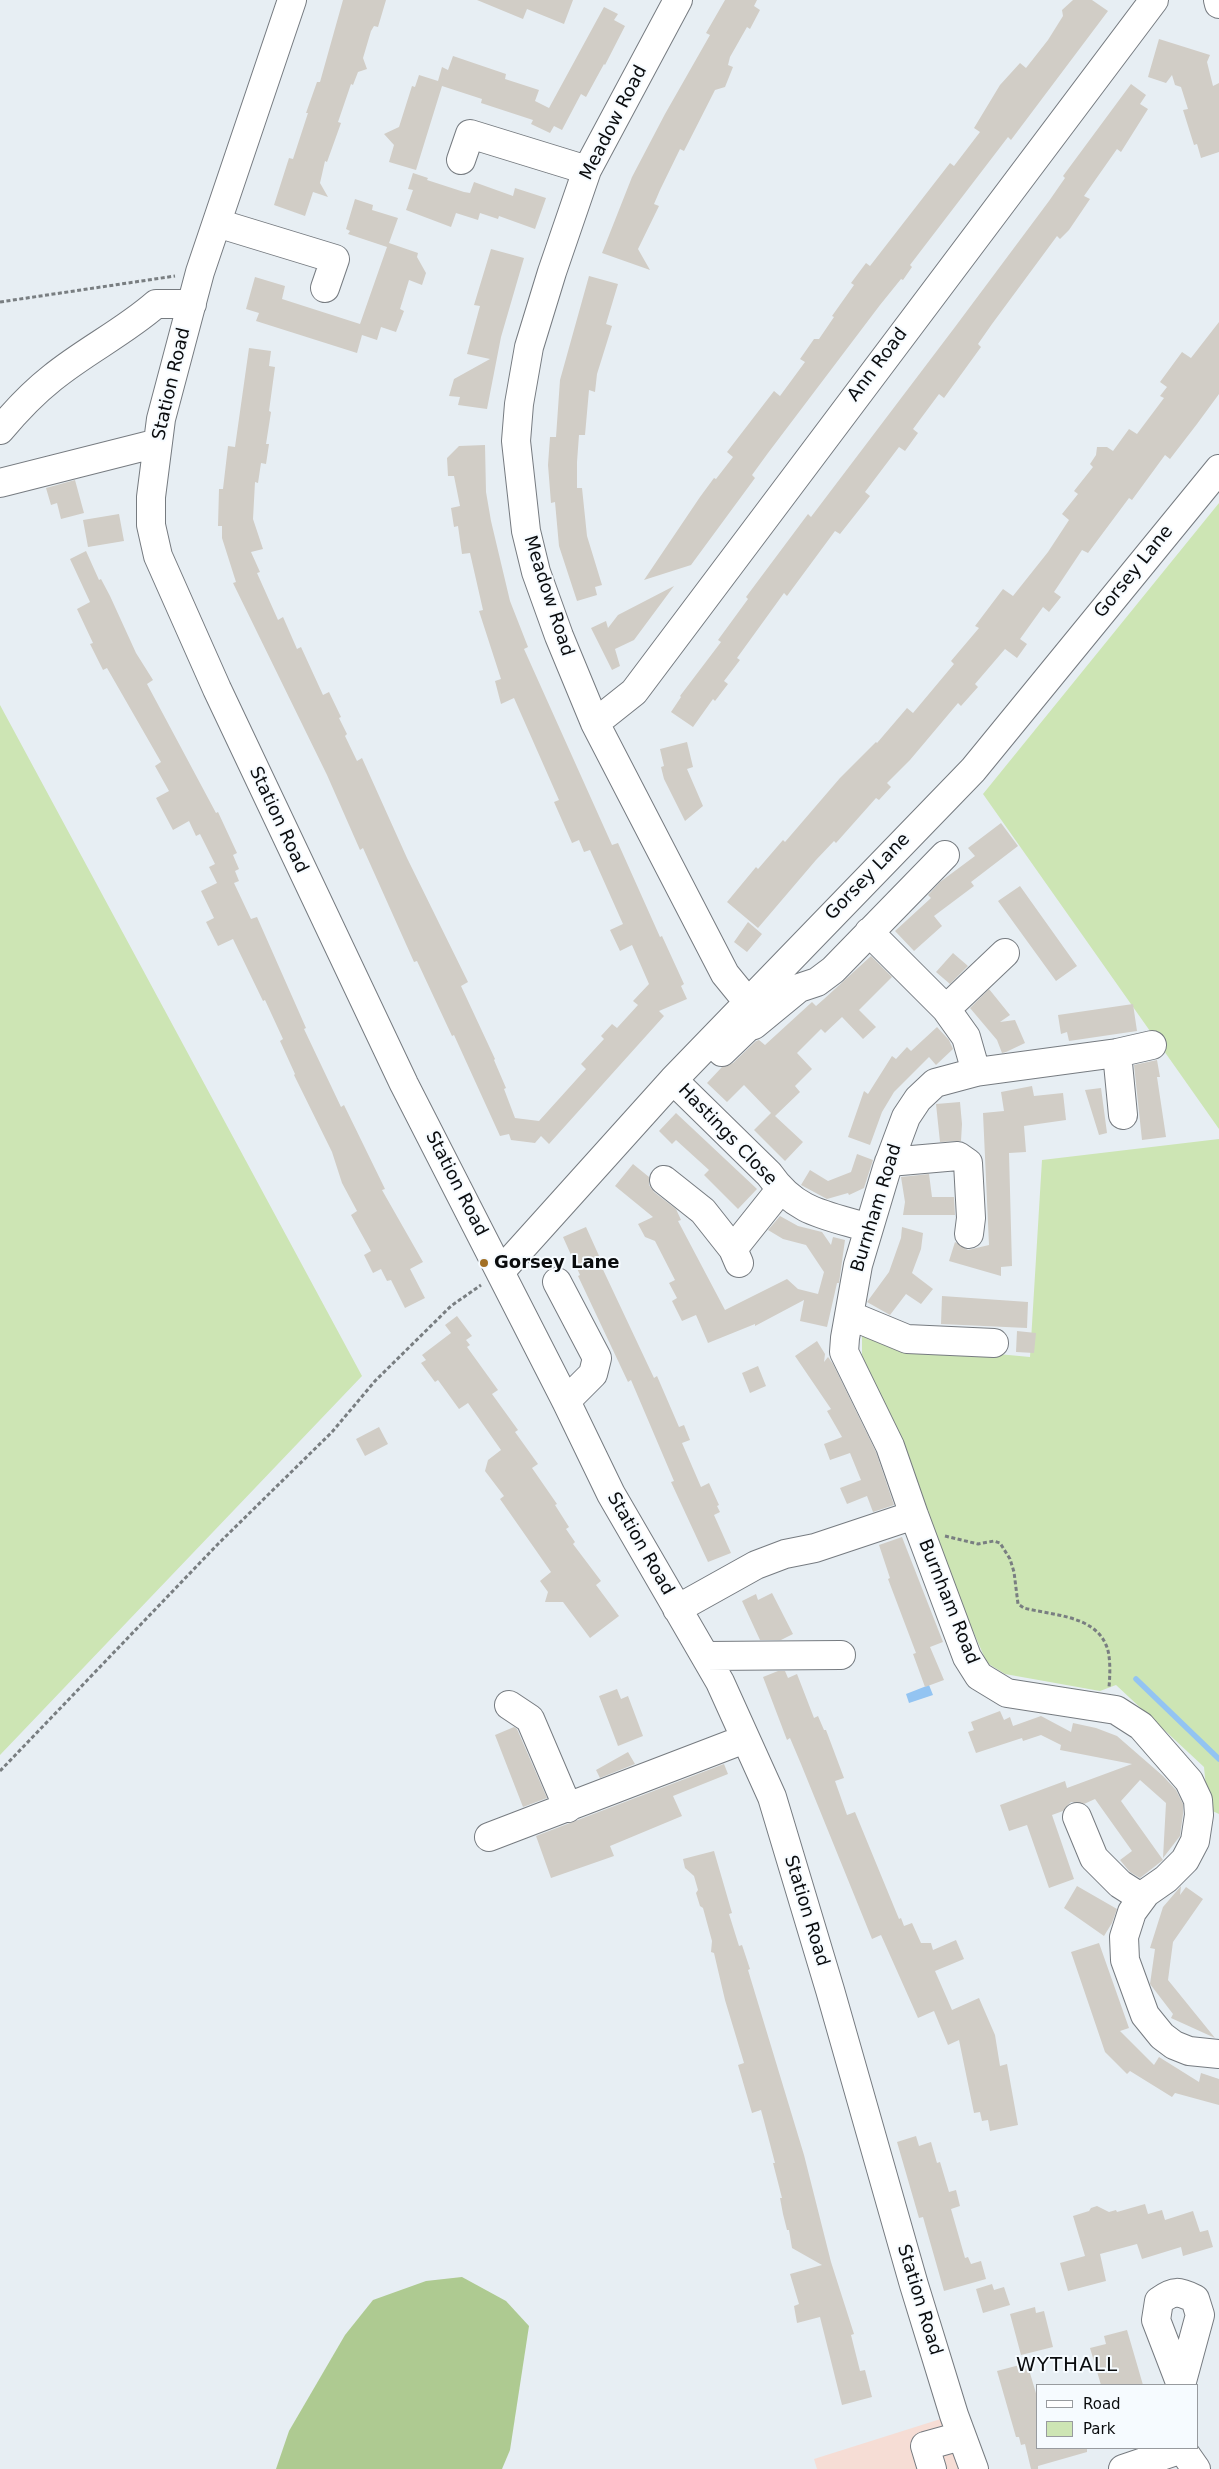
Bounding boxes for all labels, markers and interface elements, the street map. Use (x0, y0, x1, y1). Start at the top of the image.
street label: Meadow Road (576, 62, 652, 184)
street label: Ann Road (843, 324, 913, 406)
street label: Station Road (149, 326, 195, 442)
street label: Gorsey Lane (1090, 521, 1178, 623)
street label: Meadow Road (518, 533, 578, 659)
street label: Station Road (244, 763, 312, 877)
street label: Gorsey Lane (821, 829, 915, 925)
street label: Hastings Close (673, 1080, 781, 1190)
street label: Station Road (420, 1128, 492, 1240)
street label: Burnham Road (847, 1141, 907, 1275)
place label: Gorsey Lane (494, 1252, 620, 1274)
marker: Gorsey Lane (478, 1257, 490, 1269)
street label: Station Road (602, 1489, 678, 1599)
street label: Burnham Road (913, 1536, 983, 1668)
street label: Station Road (779, 1853, 833, 1969)
street label: Station Road (892, 2242, 946, 2358)
district label: WYTHALL (1015, 2354, 1119, 2378)
legend (1036, 2384, 1199, 2449)
text: Road (1083, 2395, 1121, 2413)
text: Park (1083, 2420, 1115, 2438)

